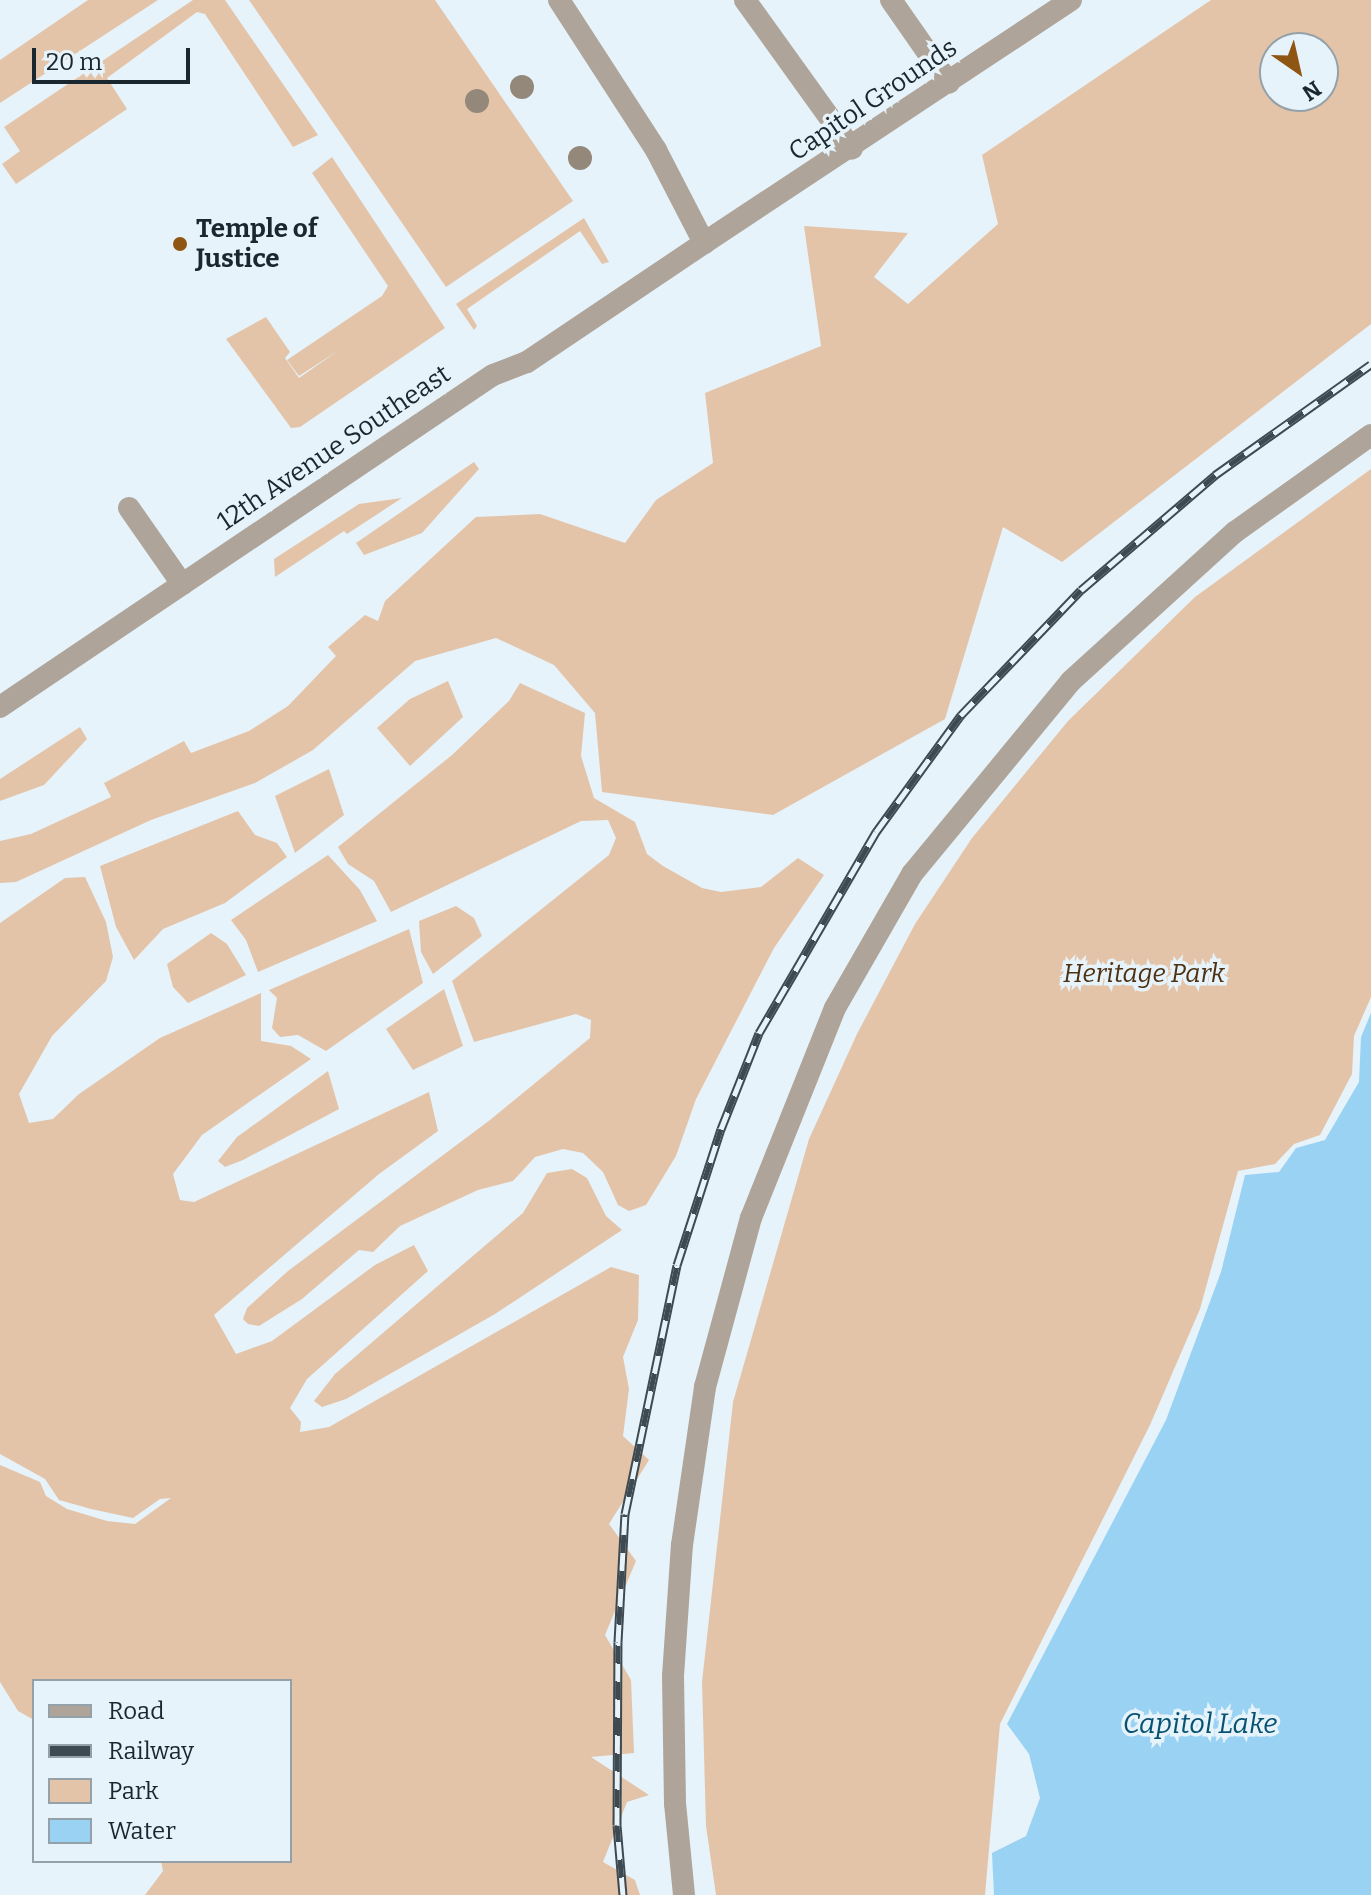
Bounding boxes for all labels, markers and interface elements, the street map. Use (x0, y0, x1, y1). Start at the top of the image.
scale bar (36, 32, 194, 82)
street label: Capitol Grounds (783, 32, 963, 168)
north arrow (1259, 32, 1339, 112)
text: 20 m (46, 48, 102, 76)
text: N (1297, 75, 1326, 107)
place label: Temple of Justice (196, 213, 317, 274)
marker: Temple of Justice (171, 235, 189, 253)
street label: 12th Avenue Southeast (212, 359, 456, 537)
park label: Heritage Park (1063, 958, 1225, 990)
legend (32, 1679, 292, 1863)
text: Road (108, 1697, 164, 1725)
water label: Capitol Lake (1123, 1707, 1277, 1741)
text: Railway (108, 1737, 194, 1765)
text: Park (108, 1777, 159, 1805)
text: Water (108, 1817, 176, 1845)

